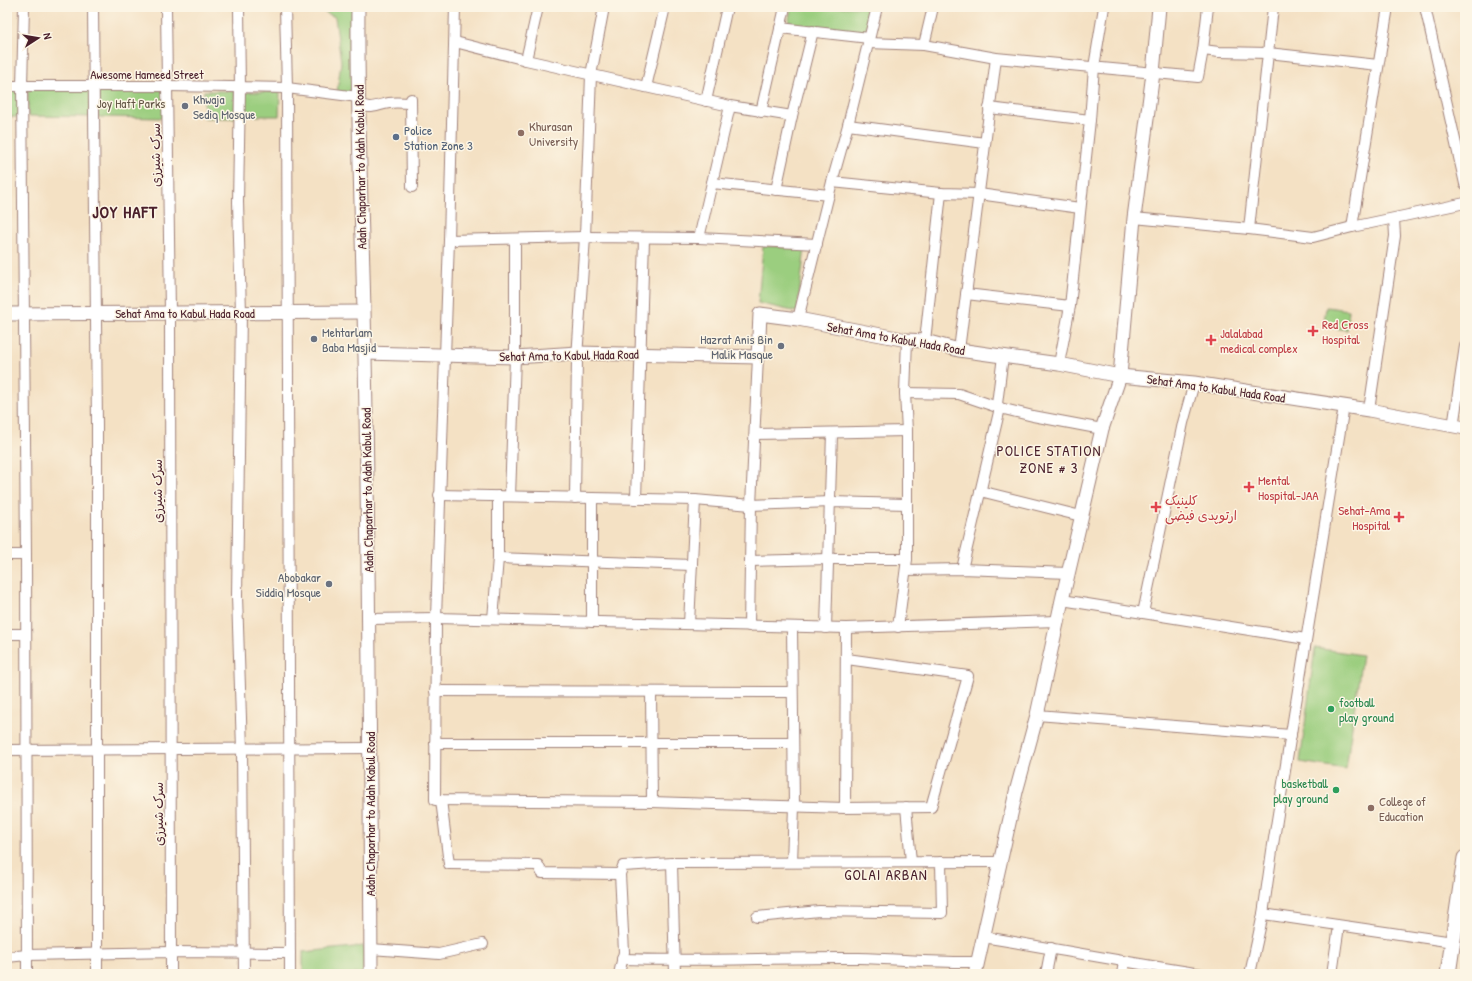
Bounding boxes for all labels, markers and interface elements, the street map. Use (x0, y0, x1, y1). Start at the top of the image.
north arrow (18, 18, 58, 58)
text: N (40, 32, 55, 40)
street label: Awesome Hameed Street (90, 65, 204, 83)
street label: Adah Chaparhar to Adah Kabul Road (350, 84, 370, 250)
place label: Khwaja Sediq Mosque (193, 90, 256, 123)
park label: Joy Haft Parks (97, 94, 165, 112)
marker: Khwaja Sediq Mosque (180, 101, 190, 111)
place label: Khurasan University (529, 117, 579, 150)
place label: Police Station Zone 3 (404, 121, 473, 154)
street label: سرک شیرزی (146, 123, 164, 187)
marker: Khurasan University (516, 128, 526, 138)
marker: Police Station Zone 3 (391, 132, 401, 142)
district label: JOY HAFT (92, 200, 158, 223)
street label: Sehat Ama to Kabul Hada Road (115, 304, 255, 322)
place label: Red Cross Hospital (1322, 315, 1369, 348)
street label: Sehat Ama to Kabul Hada Road (826, 317, 966, 359)
place label: Mehtarlam Baba Masjid (322, 323, 376, 356)
place label: Jalalabad medical complex (1220, 324, 1298, 357)
marker: Red Cross Hospital (1307, 325, 1319, 337)
place label: Hazrat Anis Bin Malik Masque (700, 330, 773, 363)
marker: Mehtarlam Baba Masjid (309, 334, 319, 344)
marker: Jalalabad medical complex (1205, 334, 1217, 346)
marker: Hazrat Anis Bin Malik Masque (776, 341, 786, 351)
street label: Sehat Ama to Kabul Hada Road (499, 345, 639, 365)
street label: Sehat Ama to Kabul Hada Road (1146, 369, 1286, 407)
street label: Adah Chaparhar to Adah Kabul Road (357, 407, 377, 573)
district label: POLICE STATION ZONE # 3 (996, 440, 1102, 478)
street label: سرک شیرزی (148, 459, 166, 523)
place label: Mental Hospital-JAA (1258, 471, 1319, 504)
marker: Mental Hospital-JAA (1243, 481, 1255, 493)
place label: کلینیک ارتوپدی فیضی (1165, 491, 1237, 525)
marker: کلینیک ارتوپدی فیضی (1150, 501, 1162, 513)
place label: Sehat-Ama Hospital (1338, 501, 1391, 534)
marker: Sehat-Ama Hospital (1393, 511, 1405, 523)
place label: Abobakar Siddiq Mosque (256, 568, 321, 601)
marker: Abobakar Siddiq Mosque (324, 579, 334, 589)
place label: football play ground (1339, 693, 1394, 726)
marker: football play ground (1326, 704, 1336, 714)
street label: Adah Chaparhar to Adah Kabul Road (361, 732, 379, 896)
place label: basketball play ground (1273, 774, 1328, 807)
street label: سرک شیرزی (149, 782, 167, 846)
marker: basketball play ground (1331, 785, 1341, 795)
place label: College of Education (1379, 792, 1426, 825)
marker: College of Education (1366, 803, 1376, 813)
district label: GOLAI ARBAN (844, 864, 928, 885)

